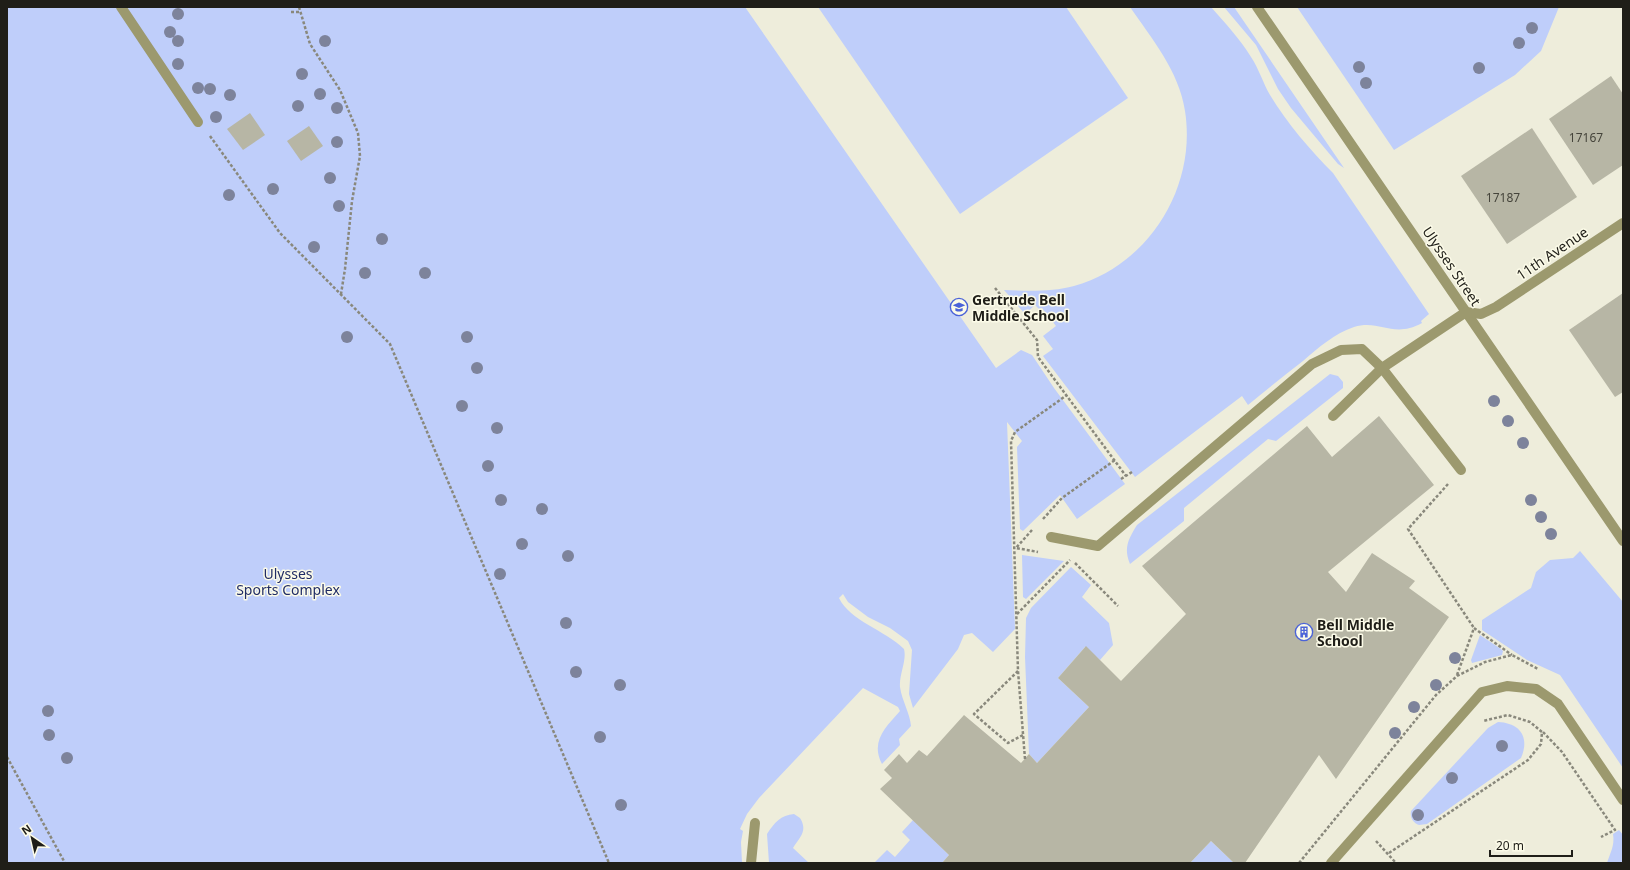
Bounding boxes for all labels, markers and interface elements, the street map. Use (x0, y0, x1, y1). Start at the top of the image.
house number: 17167 (1569, 129, 1603, 146)
house number: 17187 (1486, 189, 1520, 206)
street label: 11th Avenue (1512, 222, 1592, 284)
street label: Ulysses Street (1418, 223, 1486, 309)
place label: Gertrude Bell Middle School (972, 290, 1069, 325)
school or university icon: Gertrude Bell Middle School (949, 297, 969, 317)
park label: Ulysses Sports Complex (236, 564, 340, 599)
place label: Bell Middle School (1317, 615, 1394, 650)
building icon: Bell Middle School (1294, 622, 1314, 642)
north arrow (12, 818, 52, 858)
text: N (18, 821, 34, 838)
scale bar (1490, 832, 1572, 858)
text: 20 m (1496, 837, 1524, 854)

